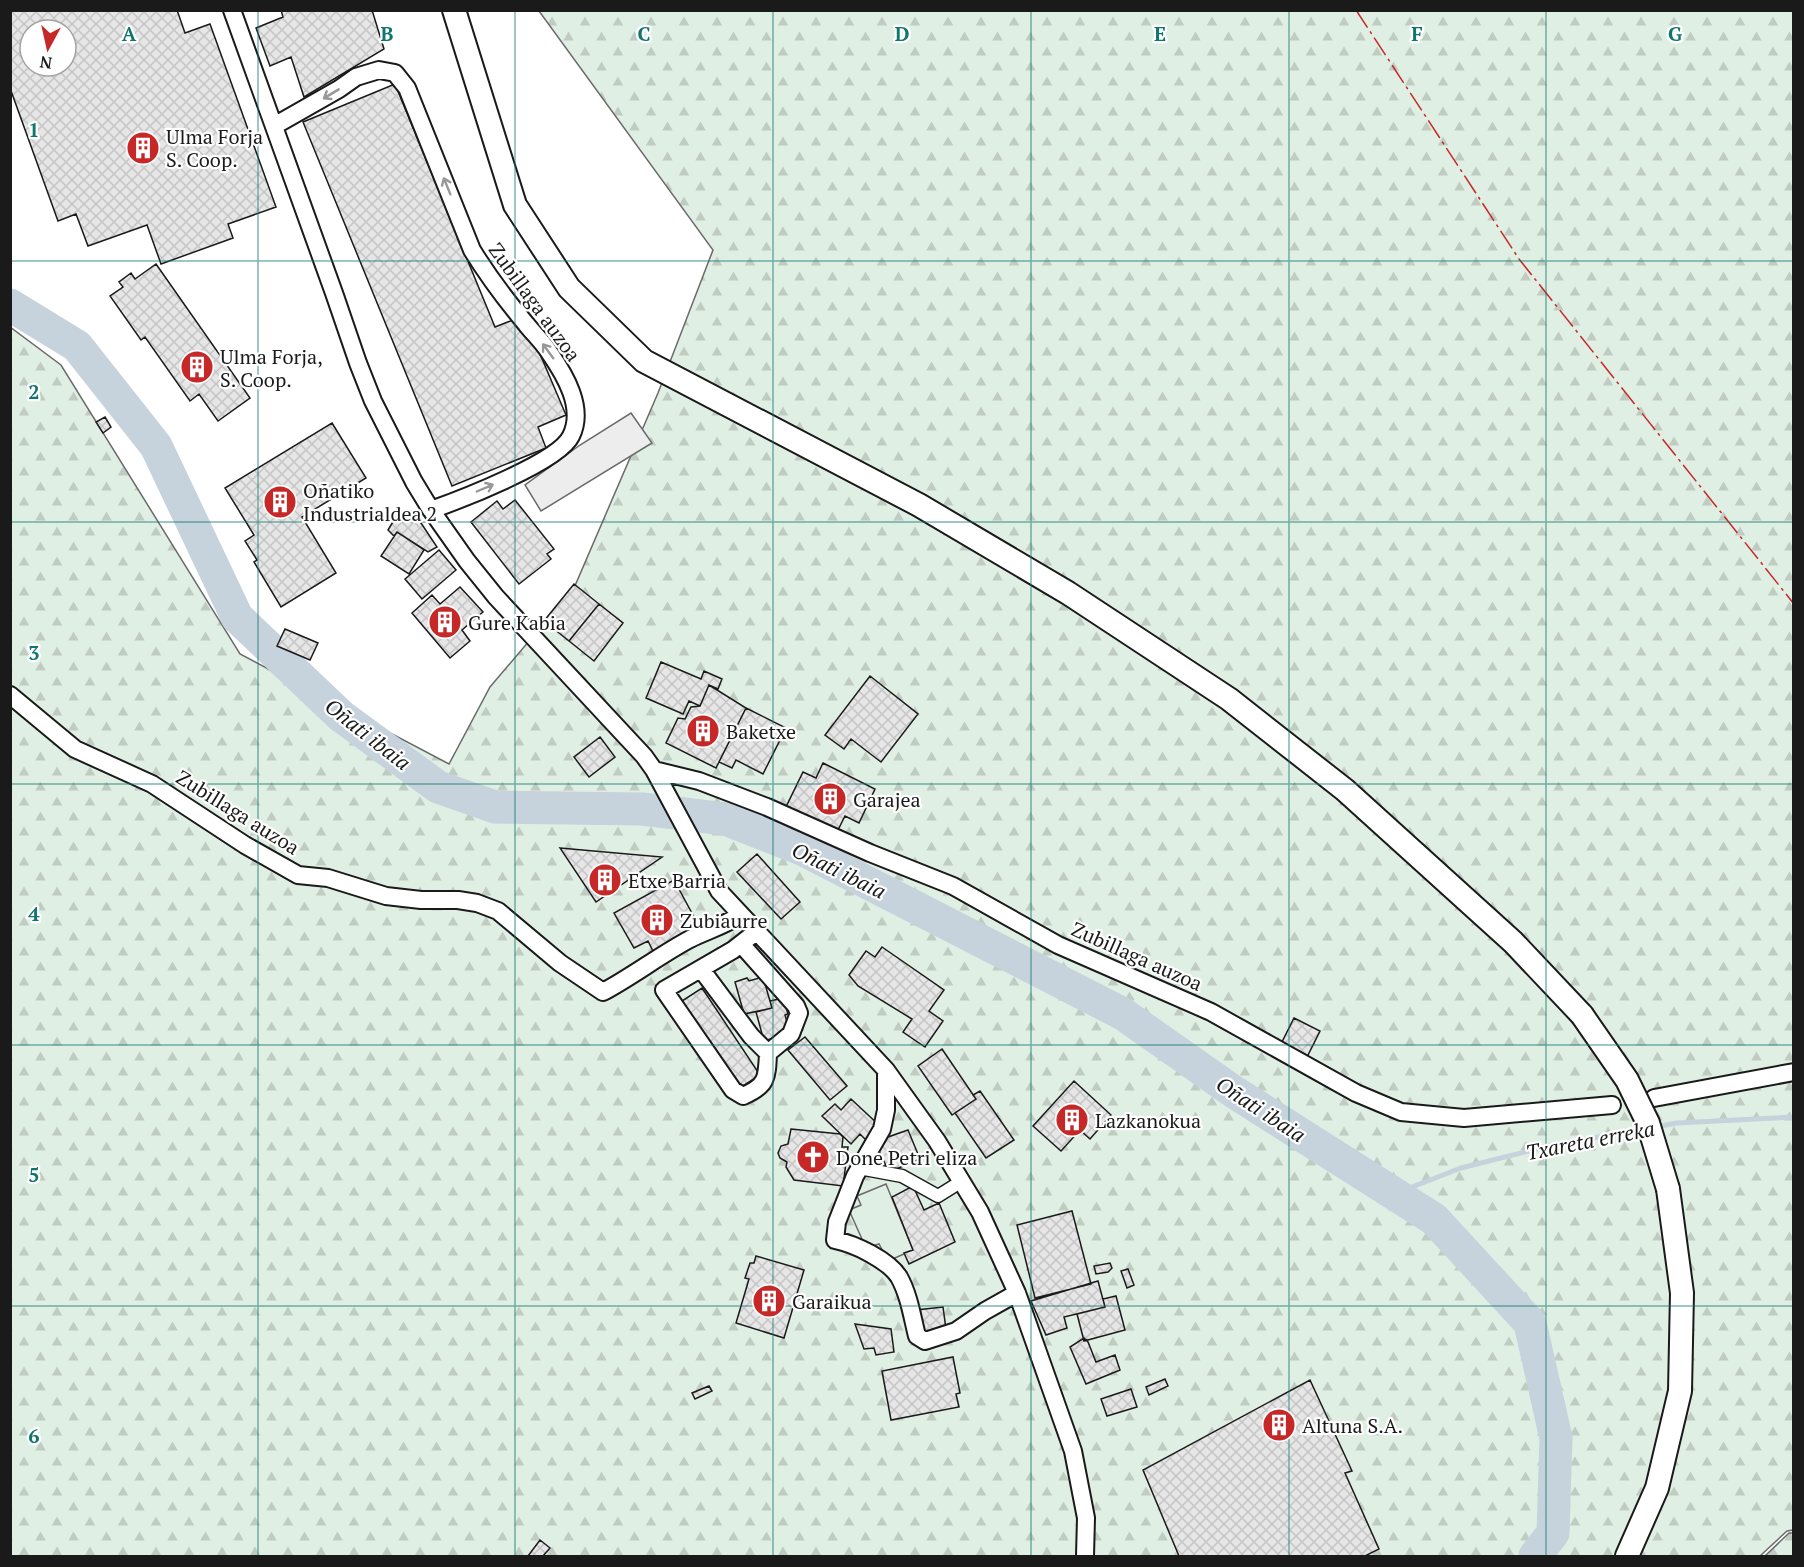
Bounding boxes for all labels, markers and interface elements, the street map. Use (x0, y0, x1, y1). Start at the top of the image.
north arrow (18, 18, 78, 78)
text: A (122, 20, 137, 47)
text: B (381, 20, 394, 47)
text: C (637, 20, 651, 47)
text: D (895, 20, 909, 47)
text: E (1154, 20, 1166, 47)
text: F (1411, 20, 1423, 47)
text: G (1668, 20, 1682, 47)
text: N (38, 51, 53, 75)
one-way arrow (323, 88, 340, 100)
text: 1 (28, 116, 40, 143)
place label: Ulma Forja S. Coop. (166, 123, 263, 173)
building icon: Ulma Forja S. Coop. (125, 130, 161, 166)
one-way arrow (441, 177, 452, 196)
street label: Zubillaga auzoa (483, 237, 587, 367)
place label: Ulma Forja, S. Coop. (220, 343, 323, 393)
one-way arrow (542, 343, 554, 359)
building icon: Ulma Forja, S. Coop. (179, 349, 215, 385)
text: 2 (28, 378, 40, 405)
place label: Oñatiko Industrialdea 2 (303, 477, 437, 527)
one-way arrow (475, 482, 493, 493)
building icon: Oñatiko Industrialdea 2 (262, 484, 298, 520)
building icon: Gure Kabia (427, 604, 463, 640)
place label: Gure Kabia (468, 609, 566, 636)
text: 3 (28, 639, 40, 666)
water label: Oñati ibaia (319, 692, 417, 776)
building icon: Baketxe (685, 713, 721, 749)
place label: Baketxe (726, 718, 796, 745)
street label: Zubillaga auzoa (171, 763, 305, 861)
building icon: Garajea (812, 781, 848, 817)
place label: Garajea (853, 786, 921, 813)
water label: Oñati ibaia (787, 835, 891, 905)
building icon: Etxe Barria (587, 862, 623, 898)
place label: Etxe Barria (628, 867, 726, 894)
text: 4 (28, 900, 40, 927)
building icon: Zubiaurre (639, 902, 675, 938)
place label: Zubiaurre (680, 907, 768, 934)
street label: Zubillaga auzoa (1067, 915, 1207, 997)
water label: Oñati ibaia (1211, 1070, 1311, 1148)
building icon: Lazkanokua (1054, 1102, 1090, 1138)
place label: Lazkanokua (1095, 1107, 1201, 1134)
water label: Txareta erreka (1523, 1114, 1657, 1166)
church icon: Done Petri eliza (795, 1139, 831, 1175)
place label: Done Petri eliza (836, 1144, 977, 1171)
text: 5 (28, 1161, 40, 1188)
building icon: Garaikua (751, 1283, 787, 1319)
place label: Garaikua (792, 1288, 872, 1315)
building icon: Altuna S.A. (1261, 1407, 1297, 1443)
place label: Altuna S.A. (1302, 1412, 1403, 1439)
text: 6 (28, 1422, 40, 1449)

